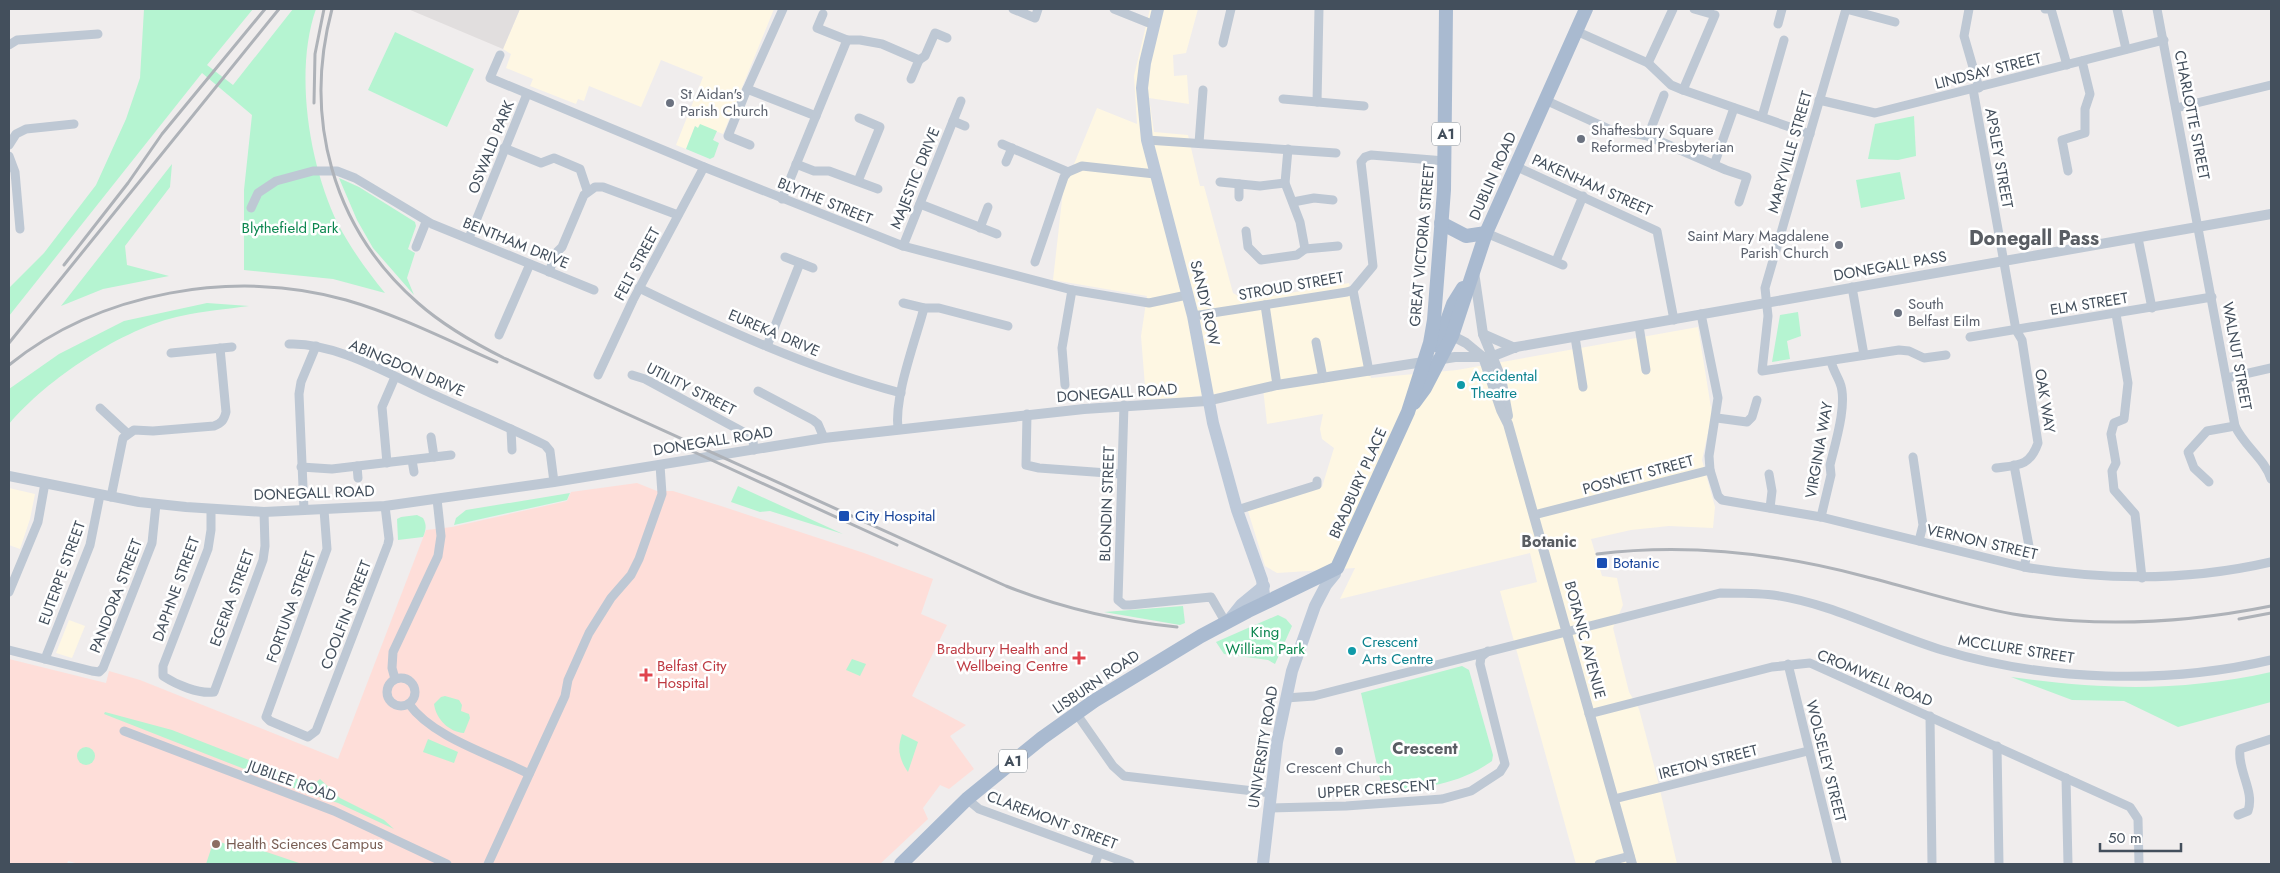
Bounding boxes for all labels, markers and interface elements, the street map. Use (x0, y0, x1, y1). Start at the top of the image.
street label: LINDSAY STREET (1932, 47, 2044, 95)
street label: CHARLOTTE STREET (2169, 48, 2215, 182)
place label: St Aidan's Parish Church (680, 83, 768, 122)
street label: MARYVILLE STREET (1762, 88, 1818, 216)
street label: OSWALD PARK (462, 97, 520, 197)
marker: St Aidan's Parish Church (664, 97, 676, 109)
street label: APSLEY STREET (1979, 106, 2019, 210)
place label: Shaftesbury Square Reformed Presbyterian (1591, 119, 1734, 158)
road number: A1 (1432, 122, 1460, 146)
street label: MAJESTIC DRIVE (885, 124, 945, 232)
street label: DUBLIN ROAD (1464, 128, 1522, 224)
marker: Shaftesbury Square Reformed Presbyterian (1575, 133, 1587, 145)
street label: PAKENHAM STREET (1528, 149, 1656, 221)
street label: GREAT VICTORIA STREET (1404, 163, 1440, 327)
street label: BLYTHE STREET (774, 172, 876, 230)
street label: BENTHAM DRIVE (460, 212, 572, 274)
park label: Blythefield Park (242, 217, 339, 239)
street label: FELT STREET (609, 223, 666, 304)
district label: Donegall Pass (1969, 224, 2099, 253)
place label: Saint Mary Magdalene Parish Church (1687, 225, 1829, 264)
marker: Saint Mary Magdalene Parish Church (1833, 239, 1845, 251)
street label: DONEGALL PASS (1832, 245, 1948, 287)
street label: SANDY ROW (1184, 258, 1226, 348)
street label: STROUD STREET (1237, 266, 1345, 306)
street label: ELM STREET (2048, 287, 2130, 321)
place label: South Belfast Eilm (1908, 293, 1981, 332)
street label: WALNUT STREET (2217, 300, 2257, 412)
street label: EUREKA DRIVE (725, 304, 823, 362)
marker: South Belfast Eilm (1892, 307, 1904, 319)
street label: ABINGDON DRIVE (346, 334, 468, 402)
street label: UTILITY STREET (642, 357, 740, 421)
place label: Accidental Theatre (1471, 365, 1538, 404)
street label: OAK WAY (2029, 367, 2061, 435)
street label: DONEGALL ROAD (1056, 378, 1178, 408)
marker: Accidental Theatre (1455, 379, 1467, 391)
street label: VIRGINIA WAY (1800, 399, 1838, 500)
street label: DONEGALL ROAD (652, 421, 774, 461)
street label: BRADBURY PLACE (1324, 424, 1392, 542)
street label: BLONDIN STREET (1094, 446, 1120, 562)
street label: POSNETT STREET (1580, 450, 1696, 500)
street label: DONEGALL ROAD (253, 480, 375, 506)
place label: City Hospital (855, 505, 936, 527)
marker: City Hospital (837, 509, 851, 523)
street label: EUTERPE STREET (33, 518, 91, 628)
street label: VERNON STREET (1924, 519, 2040, 565)
district label: Botanic (1521, 530, 1577, 553)
street label: DAPHNE STREET (147, 534, 205, 644)
street label: PANDORA STREET (84, 536, 148, 656)
street label: EGERIA STREET (204, 546, 260, 650)
street label: FORTUNA STREET (261, 548, 321, 666)
place label: Botanic (1613, 552, 1659, 574)
marker: Botanic (1595, 556, 1609, 570)
street label: COOLFIN STREET (315, 557, 377, 673)
street label: BOTANIC AVENUE (1559, 579, 1611, 701)
park label: King William Park (1225, 621, 1305, 660)
street label: MCCLURE STREET (1956, 629, 2076, 669)
place label: Crescent Arts Centre (1362, 631, 1434, 670)
place label: Bradbury Health and Wellbeing Centre (937, 638, 1068, 677)
street label: CROMWELL ROAD (1814, 644, 1936, 712)
street label: LISBURN ROAD (1048, 645, 1144, 719)
marker: Crescent Arts Centre (1346, 645, 1358, 657)
marker: Bradbury Health and Wellbeing Centre (1072, 651, 1086, 665)
place label: Belfast City Hospital (657, 655, 727, 694)
marker: Belfast City Hospital (639, 668, 653, 682)
street label: UNIVERSITY ROAD (1242, 684, 1284, 810)
street label: WOLSELEY STREET (1800, 698, 1852, 824)
district label: Crescent (1392, 737, 1459, 760)
street label: IRETON STREET (1656, 739, 1760, 785)
marker: Crescent Church (1333, 745, 1345, 757)
road number: A1 (999, 749, 1027, 772)
street label: JUBILEE ROAD (243, 754, 339, 807)
place label: Crescent Church (1286, 757, 1392, 779)
street label: UPPER CRESCENT (1317, 774, 1437, 804)
street label: CLAREMONT STREET (984, 785, 1120, 855)
scale bar (2100, 820, 2181, 852)
text: 50 m (2108, 827, 2142, 849)
place label: Health Sciences Campus (226, 833, 383, 855)
marker: Health Sciences Campus (210, 838, 222, 850)

